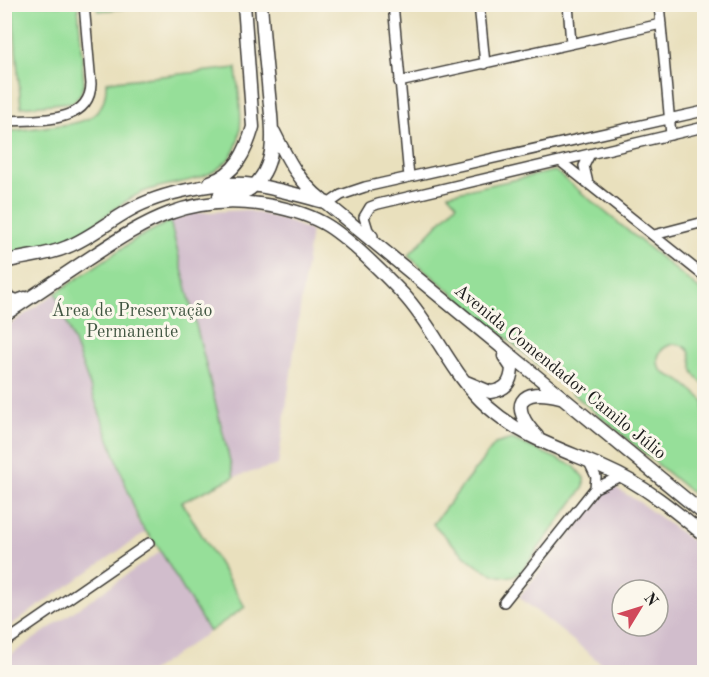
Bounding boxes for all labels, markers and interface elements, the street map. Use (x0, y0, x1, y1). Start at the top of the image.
street label: Avenida Comendador Camilo Júlio (451, 281, 669, 463)
park label: Área de Preservação Permanente (52, 298, 213, 341)
north arrow (610, 578, 670, 638)
text: N (640, 590, 661, 610)

